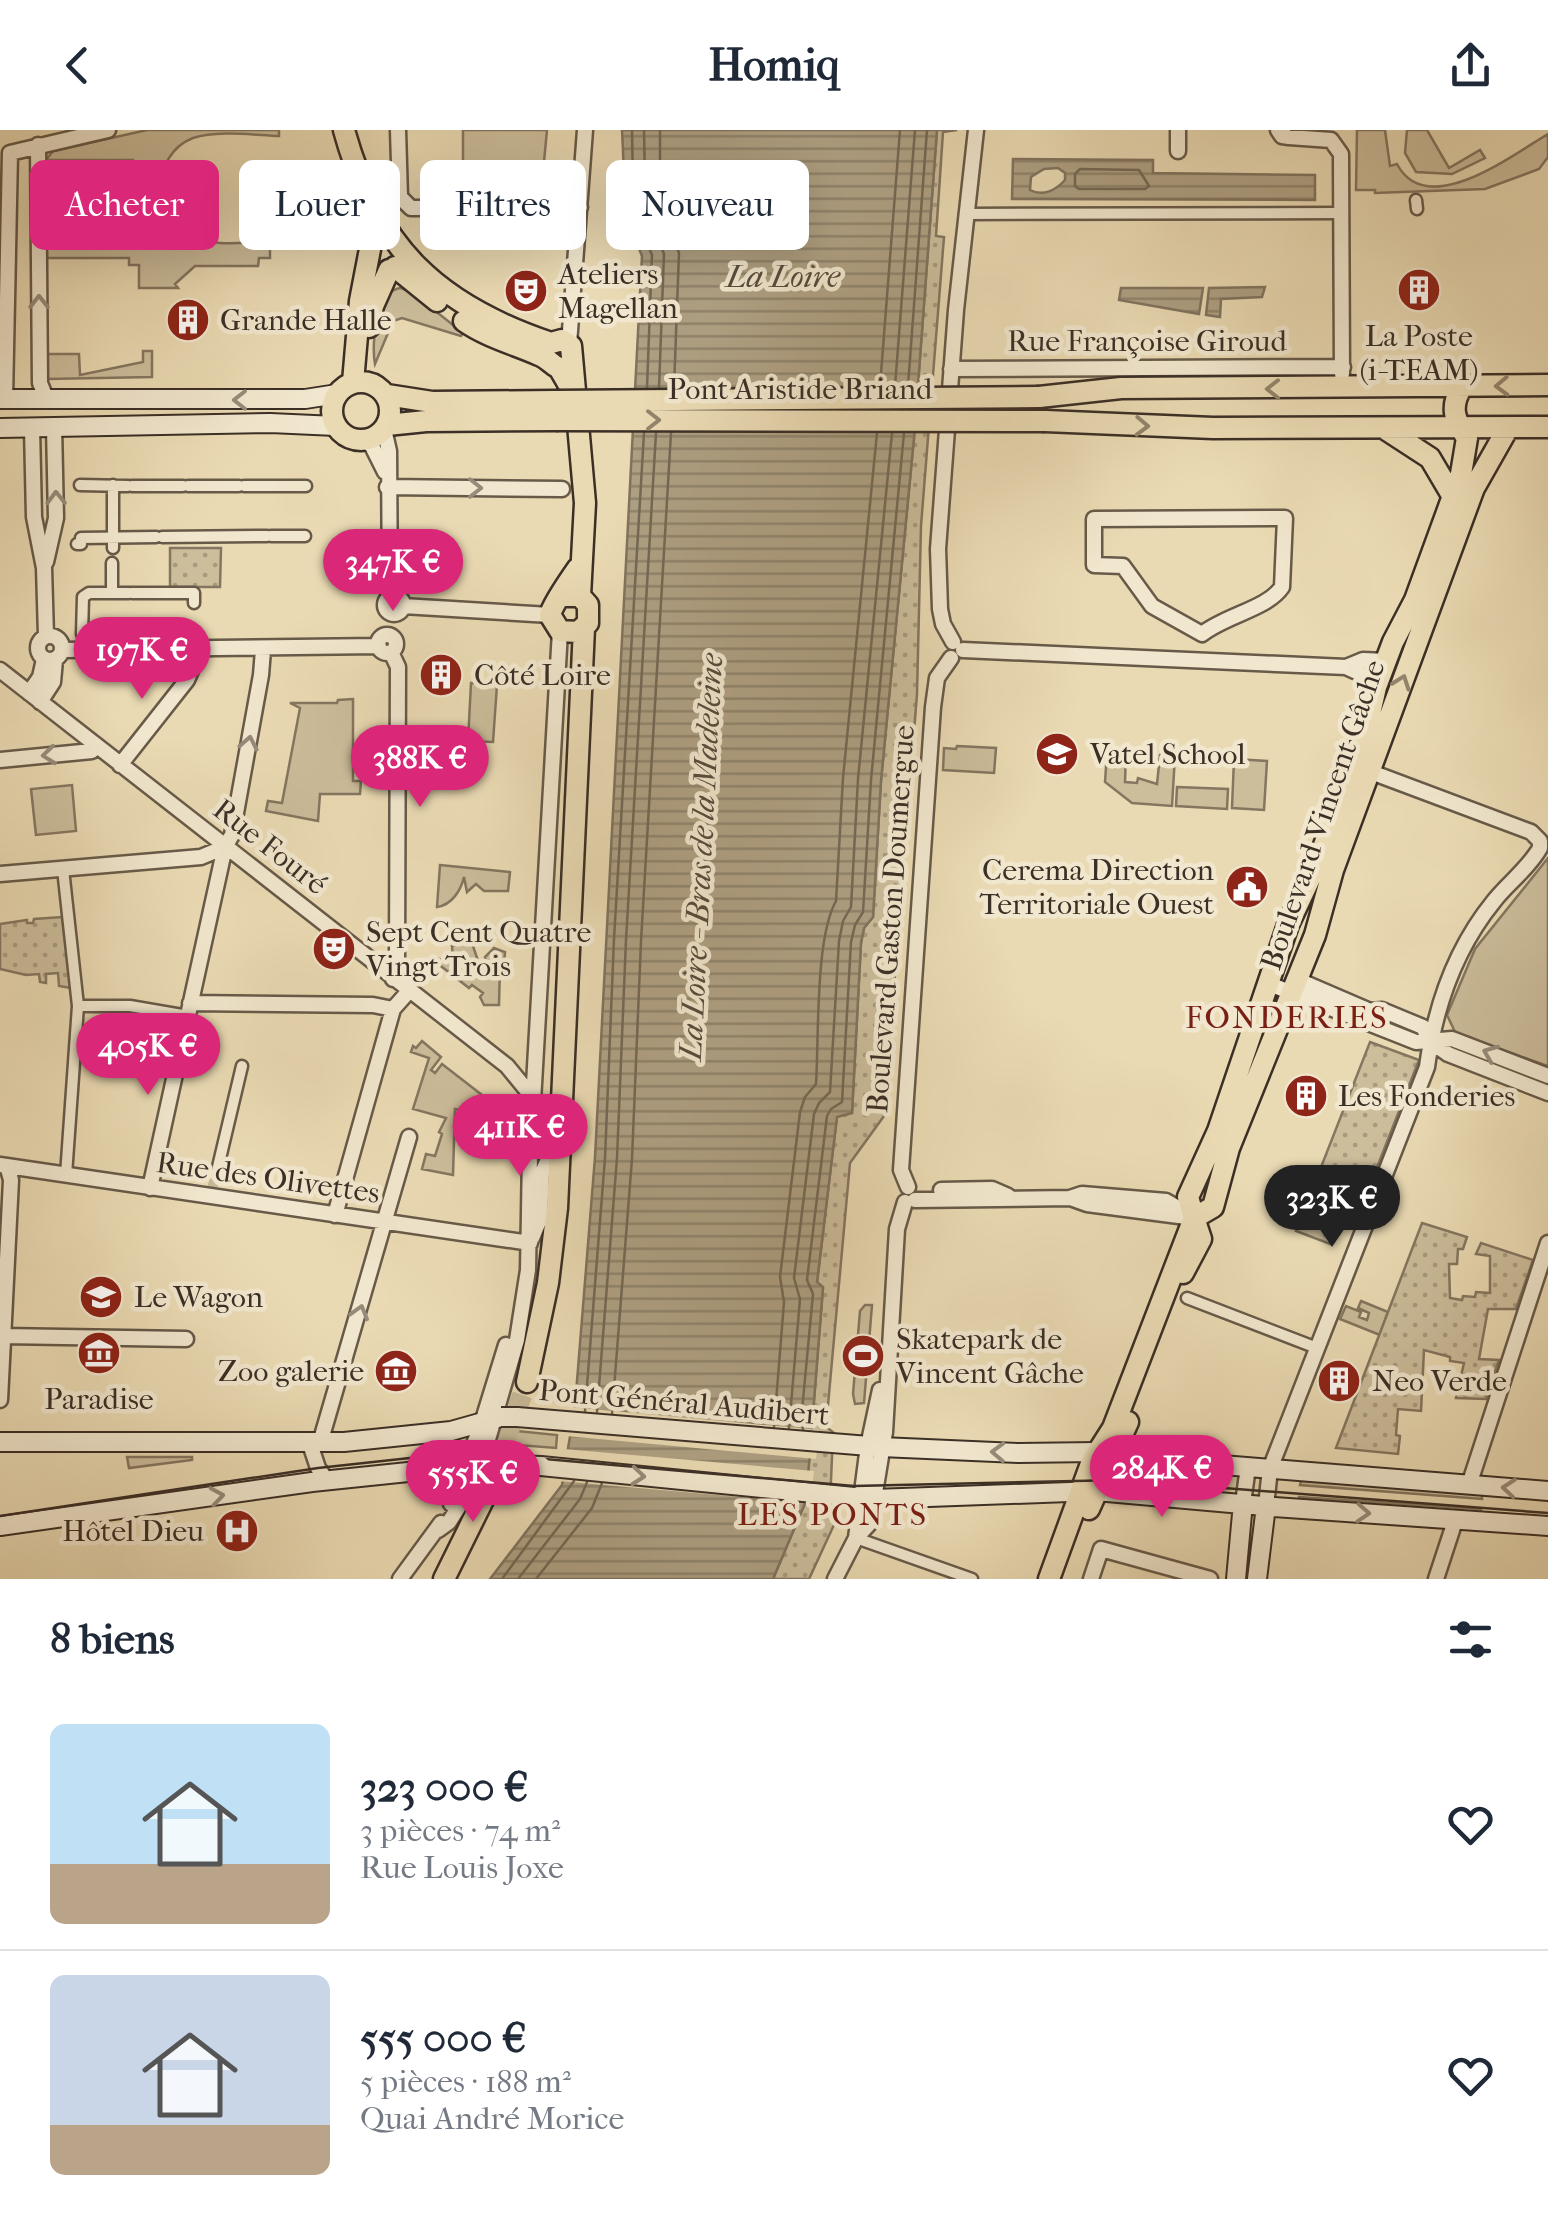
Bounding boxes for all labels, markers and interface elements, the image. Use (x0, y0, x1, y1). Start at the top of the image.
icon: back (50, 38, 105, 93)
icon: share (1443, 38, 1498, 93)
text: Homiq (708, 39, 840, 92)
chip: Acheter (30, 160, 219, 250)
chip: Louer (239, 160, 400, 250)
chip: Filtres (420, 160, 586, 250)
chip: Nouveau (606, 160, 809, 250)
place label: Ateliers Magellan (557, 257, 679, 326)
water label: La Loire (724, 258, 841, 295)
building icon: La Poste (i-TEAM) (1396, 267, 1442, 313)
theatre icon: Ateliers Magellan (503, 268, 549, 314)
one-way arrow (29, 293, 50, 309)
building icon: Grande Halle (165, 297, 211, 343)
place label: Grande Halle (220, 303, 392, 338)
place label: La Poste (i-TEAM) (1359, 319, 1479, 388)
street label: Rue Françoise Giroud (1007, 324, 1287, 359)
street label: Pont Aristide Briand (668, 372, 933, 407)
one-way arrow (1494, 375, 1510, 396)
one-way arrow (1265, 378, 1280, 400)
one-way arrow (232, 389, 248, 411)
one-way arrow (646, 409, 662, 431)
one-way arrow (1134, 416, 1150, 437)
one-way arrow (468, 477, 483, 499)
one-way arrow (45, 490, 67, 506)
pin: 347K € (312, 529, 474, 614)
text: 347K € (345, 543, 441, 580)
pin: 197K € (61, 617, 223, 702)
text: 197K € (96, 631, 188, 668)
building icon: Côté Loire (418, 652, 464, 698)
water label: La Loire - Bras de la Madeleine (672, 652, 730, 1063)
street label: Boulevard Vincent Gâche (1253, 655, 1393, 975)
place label: Côté Loire (474, 658, 611, 693)
one-way arrow (1390, 675, 1411, 692)
street label: Boulevard Gaston Doumergue (860, 724, 922, 1114)
pin: 388K € (339, 725, 501, 810)
school or university icon: Vatel School (1034, 731, 1080, 777)
one-way arrow (238, 734, 259, 751)
place label: Vatel School (1089, 737, 1245, 772)
text: 388K € (373, 739, 467, 776)
one-way arrow (41, 744, 57, 766)
street label: Rue Fouré (206, 792, 334, 902)
place label: Cerema Direction Territoriale Ouest (979, 853, 1215, 922)
public building icon: Cerema Direction Territoriale Ouest (1224, 864, 1270, 910)
place label: Sept Cent Quatre Vingt Trois (365, 915, 591, 984)
theatre icon: Sept Cent Quatre Vingt Trois (311, 926, 357, 972)
district label: FONDERIES (1185, 999, 1389, 1036)
pin: 405K € (67, 1013, 229, 1098)
text: 405K € (98, 1027, 198, 1064)
one-way arrow (1482, 1045, 1500, 1065)
building icon: Les Fonderies (1283, 1073, 1329, 1119)
place label: Les Fonderies (1338, 1079, 1515, 1114)
pin: 411K € (439, 1094, 601, 1179)
text: 411K € (475, 1108, 565, 1145)
street label: Rue des Olivettes (154, 1145, 382, 1211)
pin: 323K € (1251, 1165, 1413, 1250)
text: 323K € (1286, 1179, 1378, 1216)
school or university icon: Le Wagon (78, 1274, 124, 1320)
place label: Le Wagon (134, 1280, 264, 1315)
one-way arrow (348, 1304, 369, 1321)
place label: Skatepark de Vincent Gâche (895, 1322, 1084, 1391)
museum icon: Paradise (76, 1330, 122, 1376)
sports icon: Skatepark de Vincent Gâche (840, 1333, 886, 1379)
museum icon: Zoo galerie (373, 1348, 419, 1394)
place label: Zoo galerie (218, 1354, 364, 1389)
building icon: Neo Verde (1316, 1358, 1362, 1404)
place label: Neo Verde (1372, 1364, 1507, 1399)
street label: Pont Général Audibert (537, 1373, 831, 1433)
place label: Paradise (44, 1382, 154, 1417)
pin: 284K € (1081, 1435, 1243, 1520)
pin: 555K € (392, 1440, 554, 1525)
one-way arrow (990, 1442, 1006, 1463)
text: 284K € (1112, 1449, 1212, 1486)
text: 555K € (428, 1454, 518, 1491)
one-way arrow (630, 1464, 646, 1486)
one-way arrow (1500, 1478, 1516, 1500)
one-way arrow (209, 1486, 226, 1507)
district label: LES PONTS (737, 1496, 929, 1533)
one-way arrow (1356, 1502, 1372, 1523)
hospital icon: Hôtel Dieu (214, 1508, 260, 1554)
place label: Hôtel Dieu (62, 1514, 204, 1549)
icon: filters (1443, 1612, 1498, 1667)
text: 8 biens (50, 1615, 175, 1664)
text: 323 000 € (360, 1763, 529, 1812)
icon: home (130, 1764, 250, 1884)
icon: heart (1443, 1797, 1498, 1852)
text: 3 pièces · 74 m² (360, 1812, 560, 1849)
text: Rue Louis Joxe (360, 1849, 564, 1886)
text: 555 000 € (360, 2014, 527, 2063)
icon: home (130, 2015, 250, 2135)
icon: heart (1443, 2048, 1498, 2103)
text: 5 pièces · 188 m² (360, 2063, 571, 2100)
text: Quai André Morice (360, 2100, 624, 2137)

